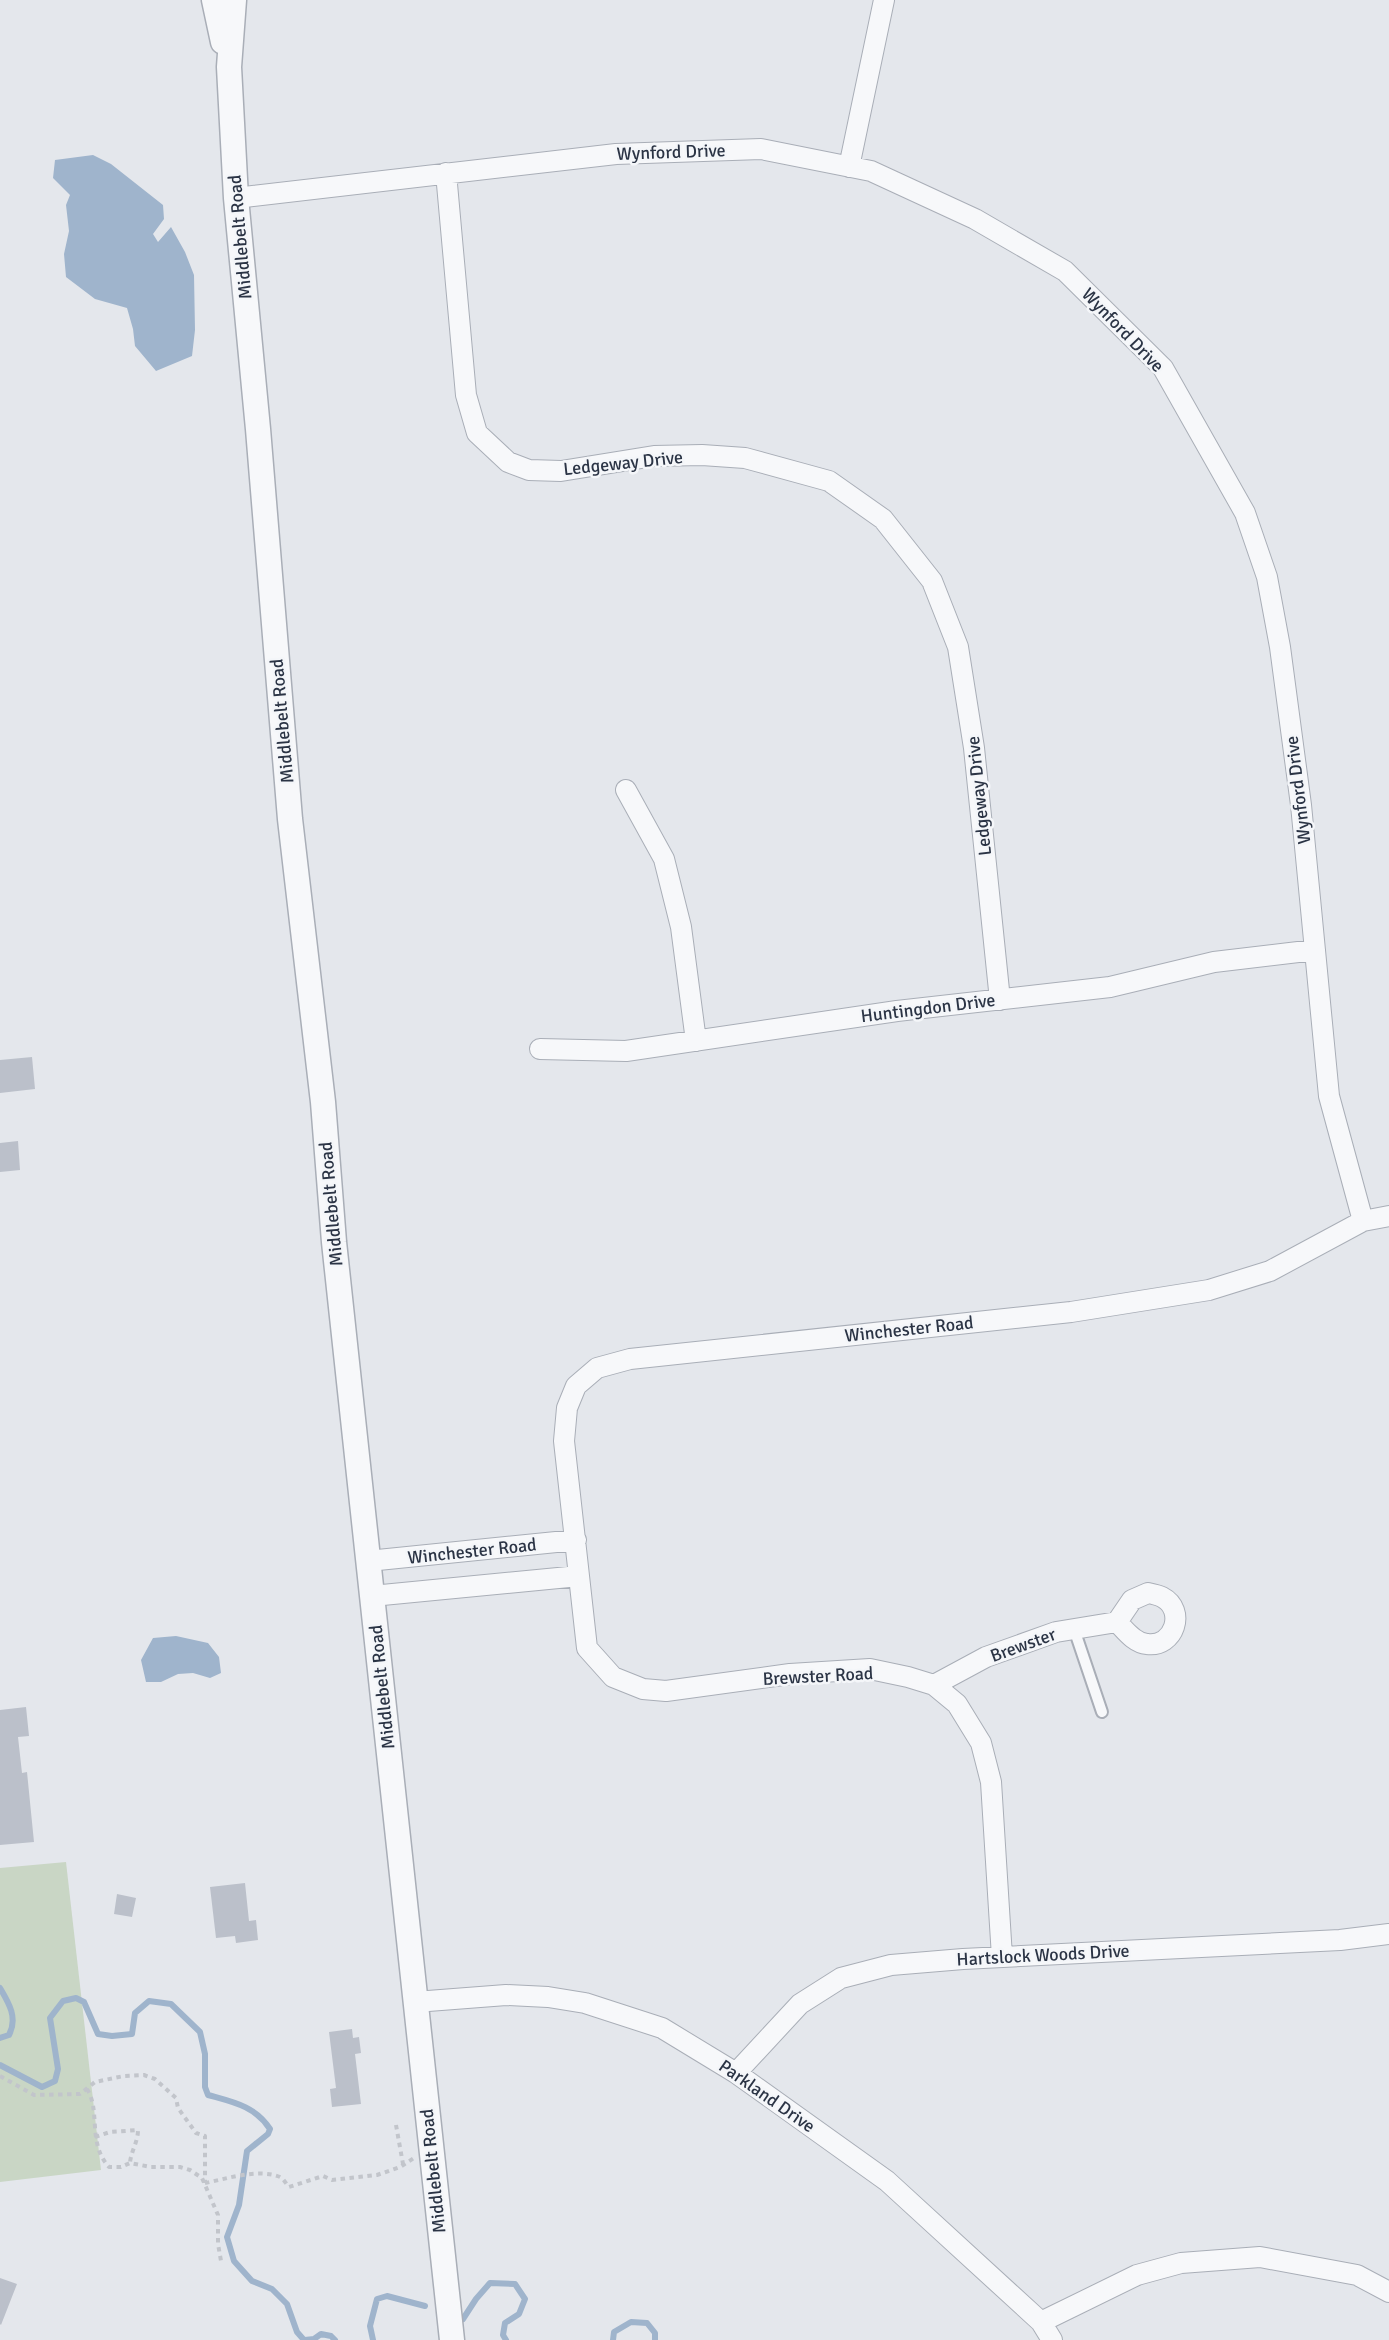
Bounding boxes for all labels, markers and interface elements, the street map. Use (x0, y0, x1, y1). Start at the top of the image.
street label: Wynford Drive (616, 139, 726, 165)
street label: Middlebelt Road (224, 174, 256, 300)
street label: Wynford Drive (1077, 283, 1169, 377)
street label: Ledgeway Drive (562, 446, 684, 480)
street label: Middlebelt Road (266, 658, 298, 784)
street label: Ledgeway Drive (962, 735, 996, 857)
street label: Wynford Drive (1280, 735, 1316, 845)
street label: Huntingdon Drive (859, 989, 997, 1027)
street label: Middlebelt Road (315, 1141, 347, 1267)
street label: Winchester Road (843, 1311, 975, 1347)
street label: Winchester Road (406, 1533, 538, 1569)
street label: Brewster (987, 1623, 1059, 1667)
street label: Middlebelt Road (365, 1624, 399, 1750)
street label: Brewster Road (762, 1662, 874, 1690)
street label: Hartslock Woods Drive (956, 1939, 1130, 1971)
street label: Parkland Drive (715, 2055, 819, 2137)
street label: Middlebelt Road (416, 2108, 450, 2234)

